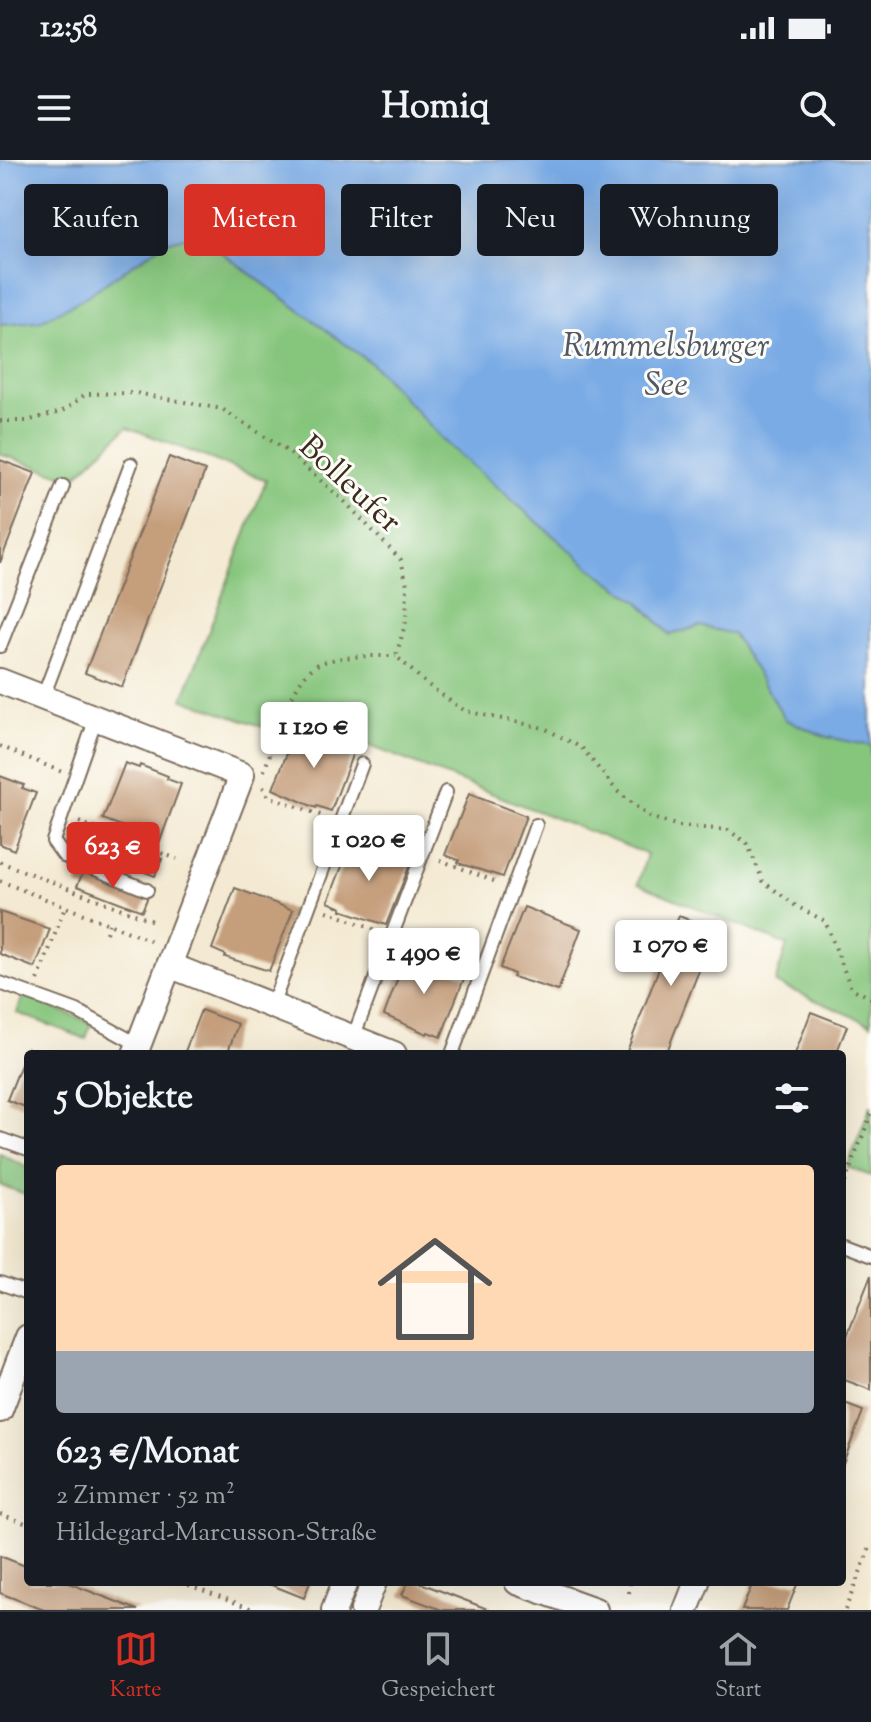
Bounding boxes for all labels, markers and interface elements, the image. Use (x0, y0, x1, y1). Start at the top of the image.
text: 12:58 (40, 7, 97, 50)
text: Homiq (381, 82, 490, 134)
icon: menu (32, 86, 76, 130)
icon: search (795, 86, 839, 130)
chip: Kaufen (24, 184, 168, 256)
chip: Mieten (184, 184, 325, 256)
chip: Filter (341, 184, 461, 256)
chip: Neu (477, 184, 584, 256)
chip: Wohnung (600, 184, 778, 256)
water label: Rummelsburger See (563, 323, 769, 411)
street label: Bolleufer (287, 426, 411, 545)
pin: 1 120 € (240, 702, 388, 770)
text: 1 120 € (279, 709, 349, 746)
pin: 1 020 € (295, 815, 443, 883)
pin: 623 € (57, 822, 169, 890)
text: 1 020 € (331, 822, 407, 859)
text: 623 € (85, 829, 141, 866)
pin: 1 070 € (597, 920, 745, 988)
text: 1 070 € (633, 927, 709, 964)
pin: 1 490 € (350, 928, 498, 996)
text: 1 490 € (386, 935, 462, 972)
text: 5 Objekte (56, 1074, 193, 1123)
icon: filters (770, 1076, 814, 1120)
icon: home (363, 1217, 507, 1361)
text: 623 €/Monat (56, 1429, 239, 1478)
text: 2 Zimmer · 52 m² (56, 1478, 235, 1515)
text: Hildegard-Marcusson-Straße (56, 1515, 377, 1552)
tab: Karte (110, 1627, 162, 1707)
tab: Gespeichert (381, 1627, 495, 1707)
tab: Start (715, 1627, 761, 1707)

